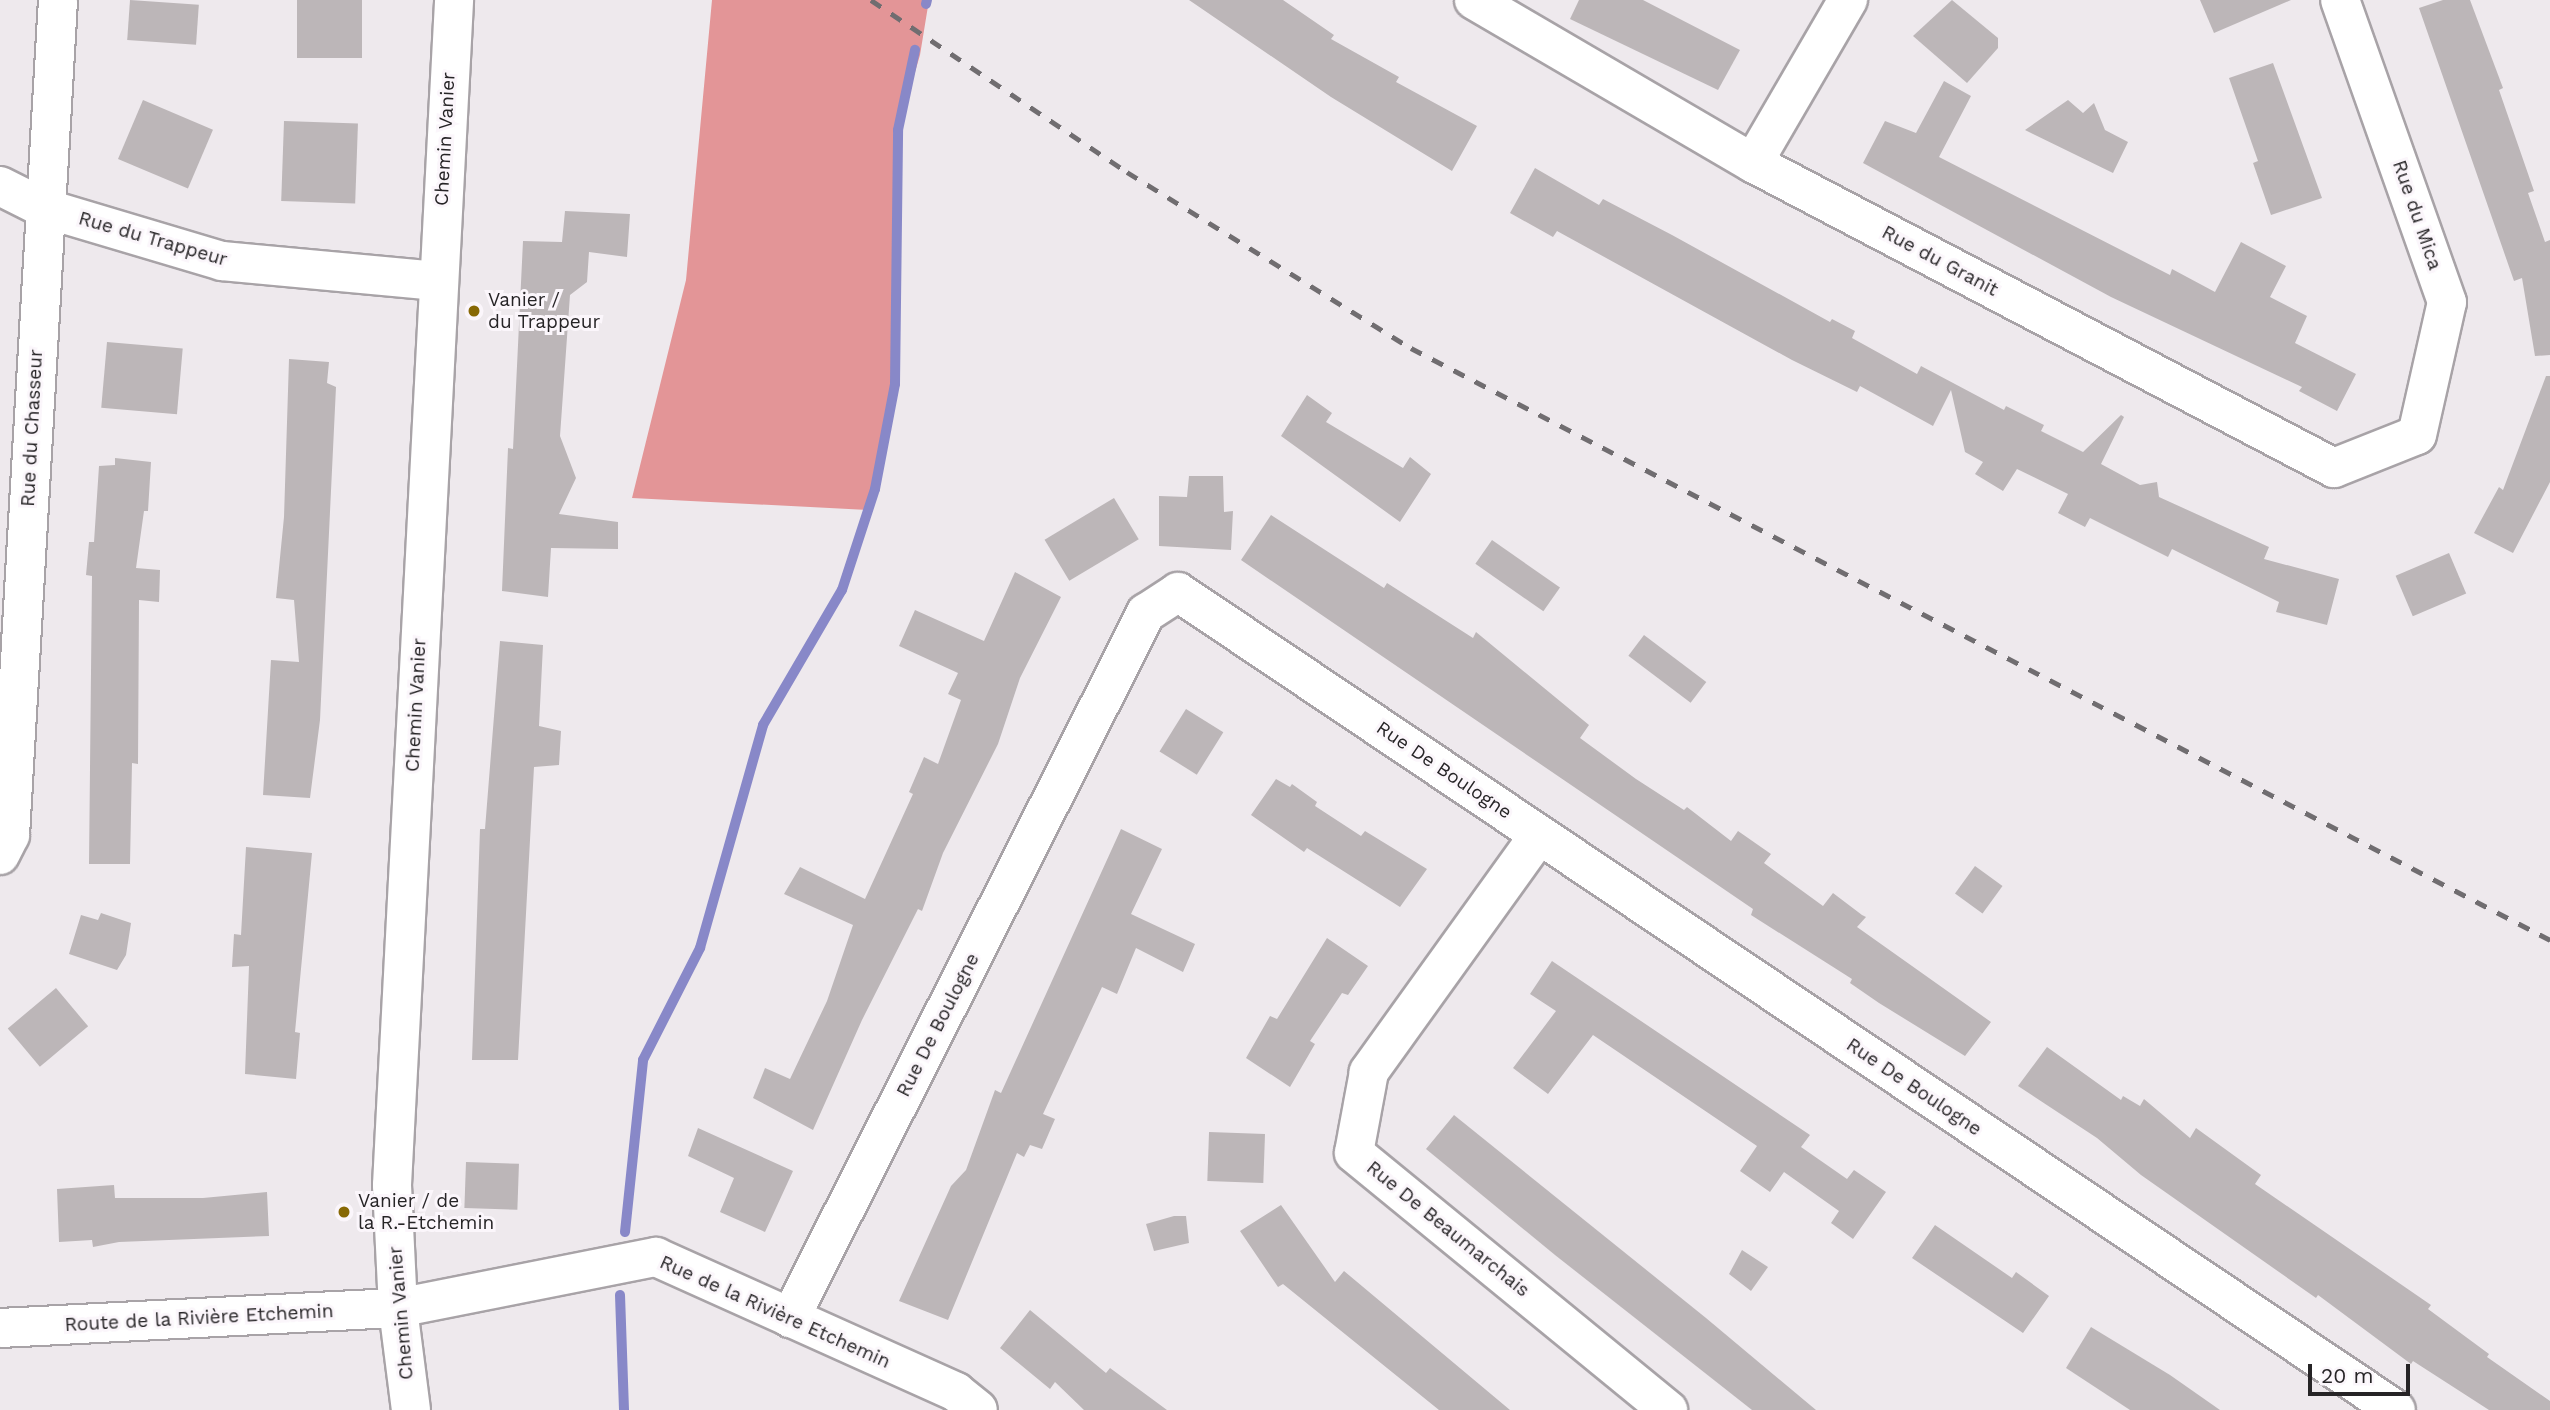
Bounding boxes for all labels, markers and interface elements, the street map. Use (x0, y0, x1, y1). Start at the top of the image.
street label: Chemin Vanier (430, 71, 460, 207)
street label: Rue du Mica (2388, 157, 2446, 273)
street label: Rue du Trappeur (76, 207, 230, 271)
street label: Rue du Granit (1878, 221, 2002, 301)
place label: Vanier / du Trappeur (488, 289, 601, 333)
marker: Vanier / du Trappeur (466, 303, 482, 319)
street label: Rue du Chasseur (16, 349, 48, 507)
street label: Chemin Vanier (401, 637, 431, 773)
street label: Rue De Boulogne (1372, 716, 1516, 824)
street label: Rue De Boulogne (892, 949, 984, 1101)
street label: Rue De Boulogne (1842, 1033, 1986, 1141)
street label: Rue De Beaumarchais (1362, 1156, 1534, 1302)
place label: Vanier / de la R.-Etchemin (358, 1190, 495, 1234)
marker: Vanier / de la R.-Etchemin (336, 1204, 352, 1220)
street label: Chemin Vanier (384, 1245, 418, 1381)
street label: Rue de la Rivière Etchemin (656, 1251, 894, 1373)
street label: Route de la Rivière Etchemin (64, 1300, 334, 1336)
scale bar (2312, 1350, 2414, 1394)
text: 20 m (2321, 1363, 2373, 1388)

